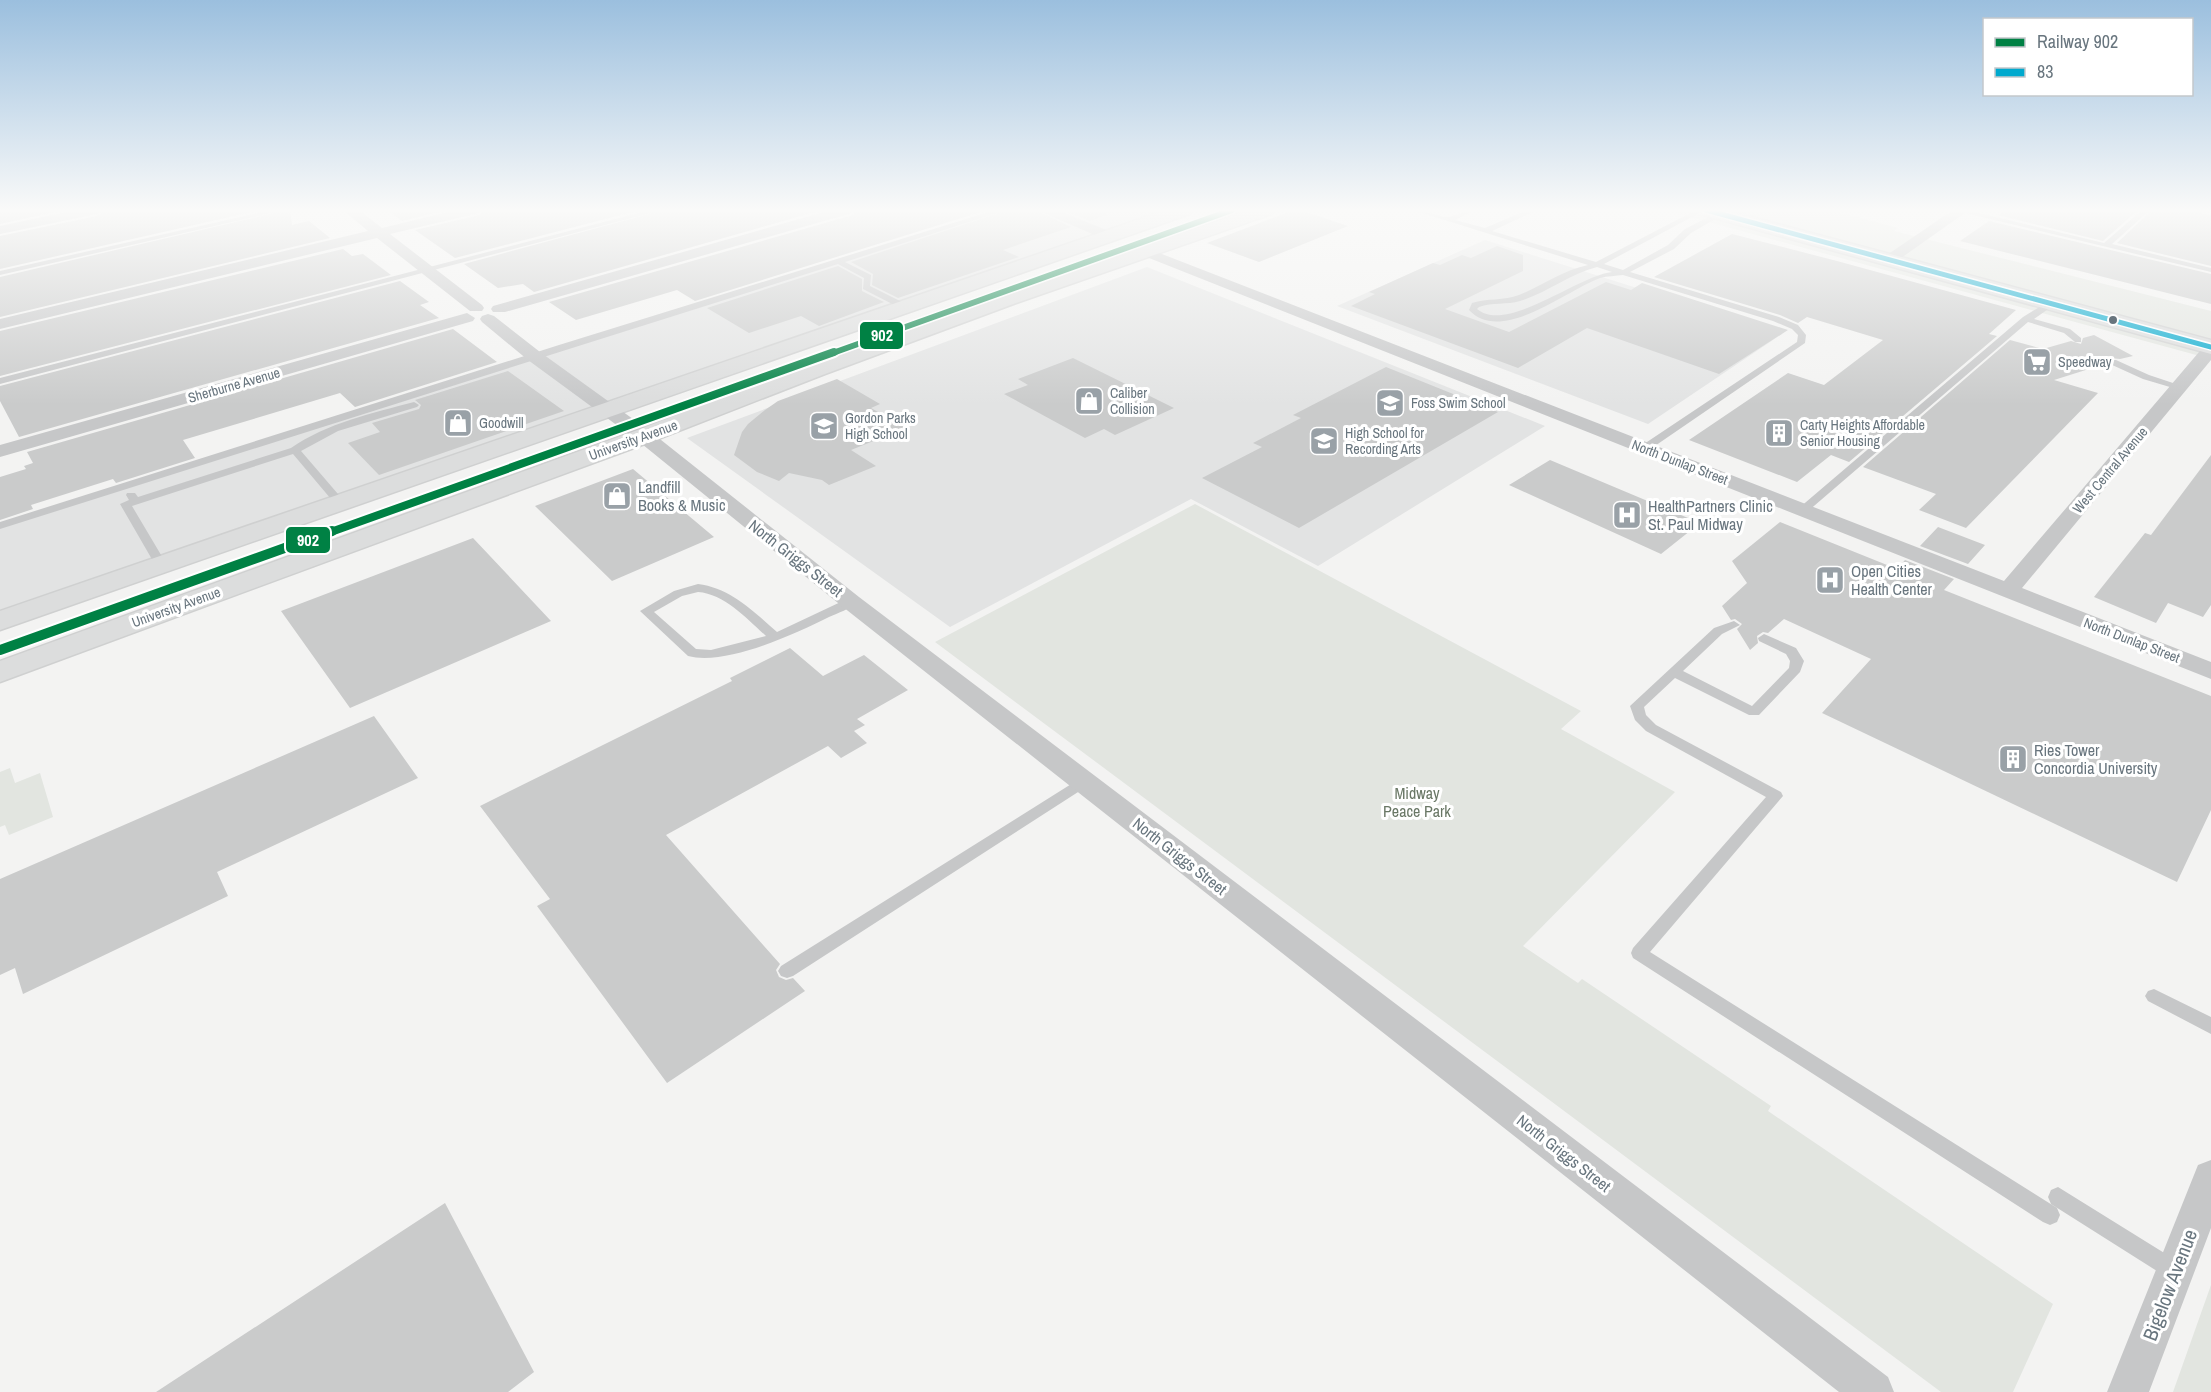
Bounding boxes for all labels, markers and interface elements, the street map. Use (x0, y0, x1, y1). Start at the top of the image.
legend (1983, 18, 2193, 96)
text: Railway 902 (2037, 29, 2118, 54)
text: 83 (2037, 59, 2053, 84)
unlabelled marker (2107, 314, 2119, 326)
line badge: 902 (859, 321, 904, 350)
text: 902 (871, 324, 893, 346)
supermarket icon: Speedway (2021, 346, 2053, 378)
place label: Speedway (2058, 353, 2112, 371)
street label: Sherburne Avenue (186, 363, 282, 407)
place label: Caliber Collision (1110, 384, 1155, 418)
shop icon: Caliber Collision (1073, 385, 1105, 417)
school or university icon: Foss Swim School (1374, 387, 1406, 419)
place label: Foss Swim School (1411, 394, 1506, 412)
shop icon: Goodwill (442, 407, 474, 439)
place label: Gordon Parks High School (845, 409, 916, 443)
school or university icon: Gordon Parks High School (808, 410, 840, 442)
place label: Goodwill (479, 414, 524, 432)
street label: University Avenue (586, 416, 680, 464)
place label: Carty Heights Affordable Senior Housing (1800, 416, 1925, 450)
building icon: Carty Heights Affordable Senior Housing (1763, 417, 1795, 449)
street label: West Central Avenue (2069, 423, 2151, 517)
place label: High School for Recording Arts (1345, 424, 1424, 458)
school or university icon: High School for Recording Arts (1308, 425, 1340, 457)
street label: North Dunlap Street (1629, 435, 1731, 489)
place label: Landfill Books & Music (638, 476, 726, 516)
shop icon: Landfill Books & Music (601, 480, 633, 512)
place label: HealthPartners Clinic St. Paul Midway (1648, 495, 1773, 535)
hospital icon: HealthPartners Clinic St. Paul Midway (1611, 499, 1643, 531)
street label: North Griggs Street (744, 514, 848, 602)
line badge: 902 (285, 526, 331, 554)
text: 902 (297, 529, 319, 551)
place label: Open Cities Health Center (1851, 560, 1933, 600)
hospital icon: Open Cities Health Center (1814, 564, 1846, 596)
street label: University Avenue (129, 583, 223, 631)
street label: North Dunlap Street (2081, 613, 2183, 667)
place label: Ries Tower Concordia University (2034, 739, 2158, 779)
building icon: Ries Tower Concordia University (1997, 743, 2029, 775)
park label: Midway Peace Park (1383, 782, 1451, 822)
street label: North Griggs Street (1128, 812, 1232, 900)
street label: North Griggs Street (1512, 1109, 1616, 1197)
street label: Bigelow Avenue (2136, 1225, 2203, 1344)

